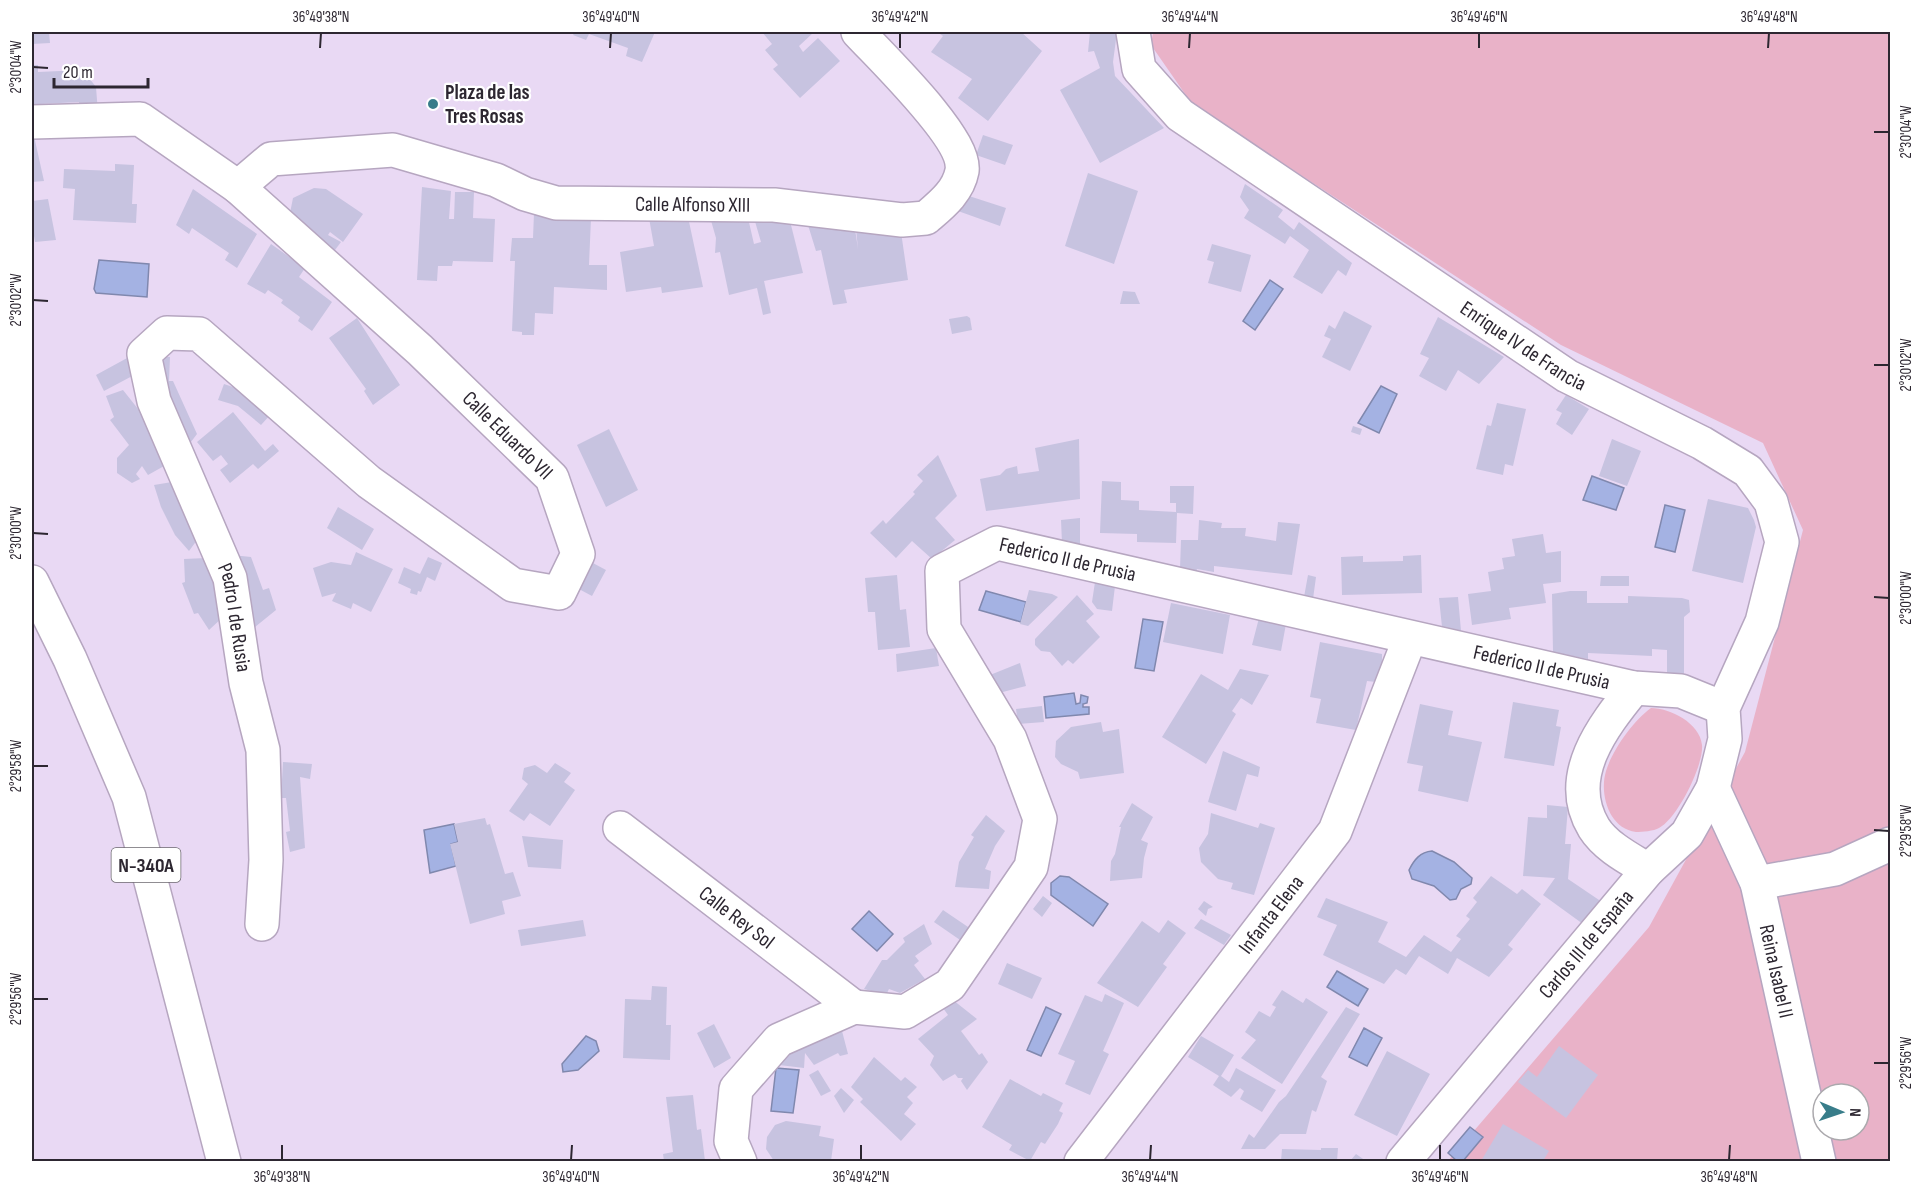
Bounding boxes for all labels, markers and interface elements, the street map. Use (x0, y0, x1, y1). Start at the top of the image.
text: 36°49'38"N (292, 8, 350, 27)
text: 36°49'40"N (582, 8, 640, 27)
text: 36°49'42"N (872, 8, 928, 27)
text: 36°49'44"N (1162, 8, 1218, 27)
text: 36°49'46"N (1450, 8, 1508, 27)
text: 36°49'48"N (1740, 8, 1798, 27)
text: 2°30'04"W (7, 40, 26, 94)
scale bar (54, 51, 148, 89)
text: 20 m (63, 62, 93, 83)
place label: Plaza de las Tres Rosas (445, 80, 530, 129)
marker: Plaza de las Tres Rosas (426, 97, 440, 111)
text: 2°30'04"W (1897, 105, 1916, 159)
street label: Calle Alfonso XIII (635, 192, 750, 218)
text: 2°30'02"W (7, 273, 26, 327)
street label: Enrique IV de Francia (1455, 296, 1590, 397)
text: 2°30'02"W (1897, 338, 1916, 392)
street label: Calle Eduardo VII (457, 386, 558, 485)
text: 2°30'00"W (7, 506, 26, 560)
street label: Federico II de Prusia (997, 532, 1138, 587)
street label: Pedro I de Rusia (212, 559, 256, 674)
text: 2°30'00"W (1897, 571, 1916, 625)
street label: Federico II de Prusia (1471, 640, 1612, 695)
text: 2°29'58"W (7, 740, 26, 792)
text: 2°29'58"W (1897, 805, 1916, 857)
road number: N-340A (112, 848, 180, 882)
street label: Infanta Elena (1233, 871, 1309, 959)
street label: Calle Rey Sol (694, 881, 779, 954)
street label: Carlos III de España (1534, 885, 1639, 1004)
street label: Reina Isabel II (1754, 922, 1799, 1020)
text: 2°29'56"W (7, 972, 26, 1025)
text: 2°29'56"W (1897, 1036, 1916, 1089)
north arrow (1811, 1082, 1871, 1142)
text: N (1845, 1108, 1864, 1117)
text: 36°49'38"N (253, 1168, 311, 1187)
text: 36°49'40"N (542, 1168, 600, 1187)
text: 36°49'42"N (833, 1168, 889, 1187)
text: 36°49'44"N (1122, 1168, 1178, 1187)
text: 36°49'46"N (1411, 1168, 1469, 1187)
text: 36°49'48"N (1700, 1168, 1758, 1187)

